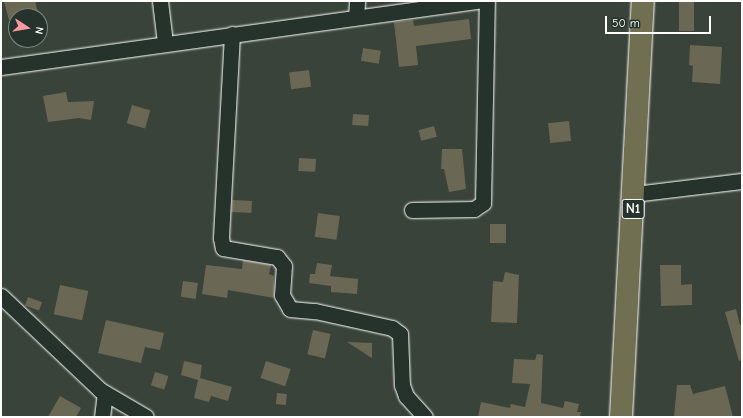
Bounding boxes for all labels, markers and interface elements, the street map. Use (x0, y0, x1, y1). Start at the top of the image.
north arrow (8, 8, 48, 48)
scale bar (607, 8, 713, 34)
text: 50 m (612, 16, 640, 30)
text: N (32, 26, 46, 35)
road number: N1 (621, 197, 645, 221)

